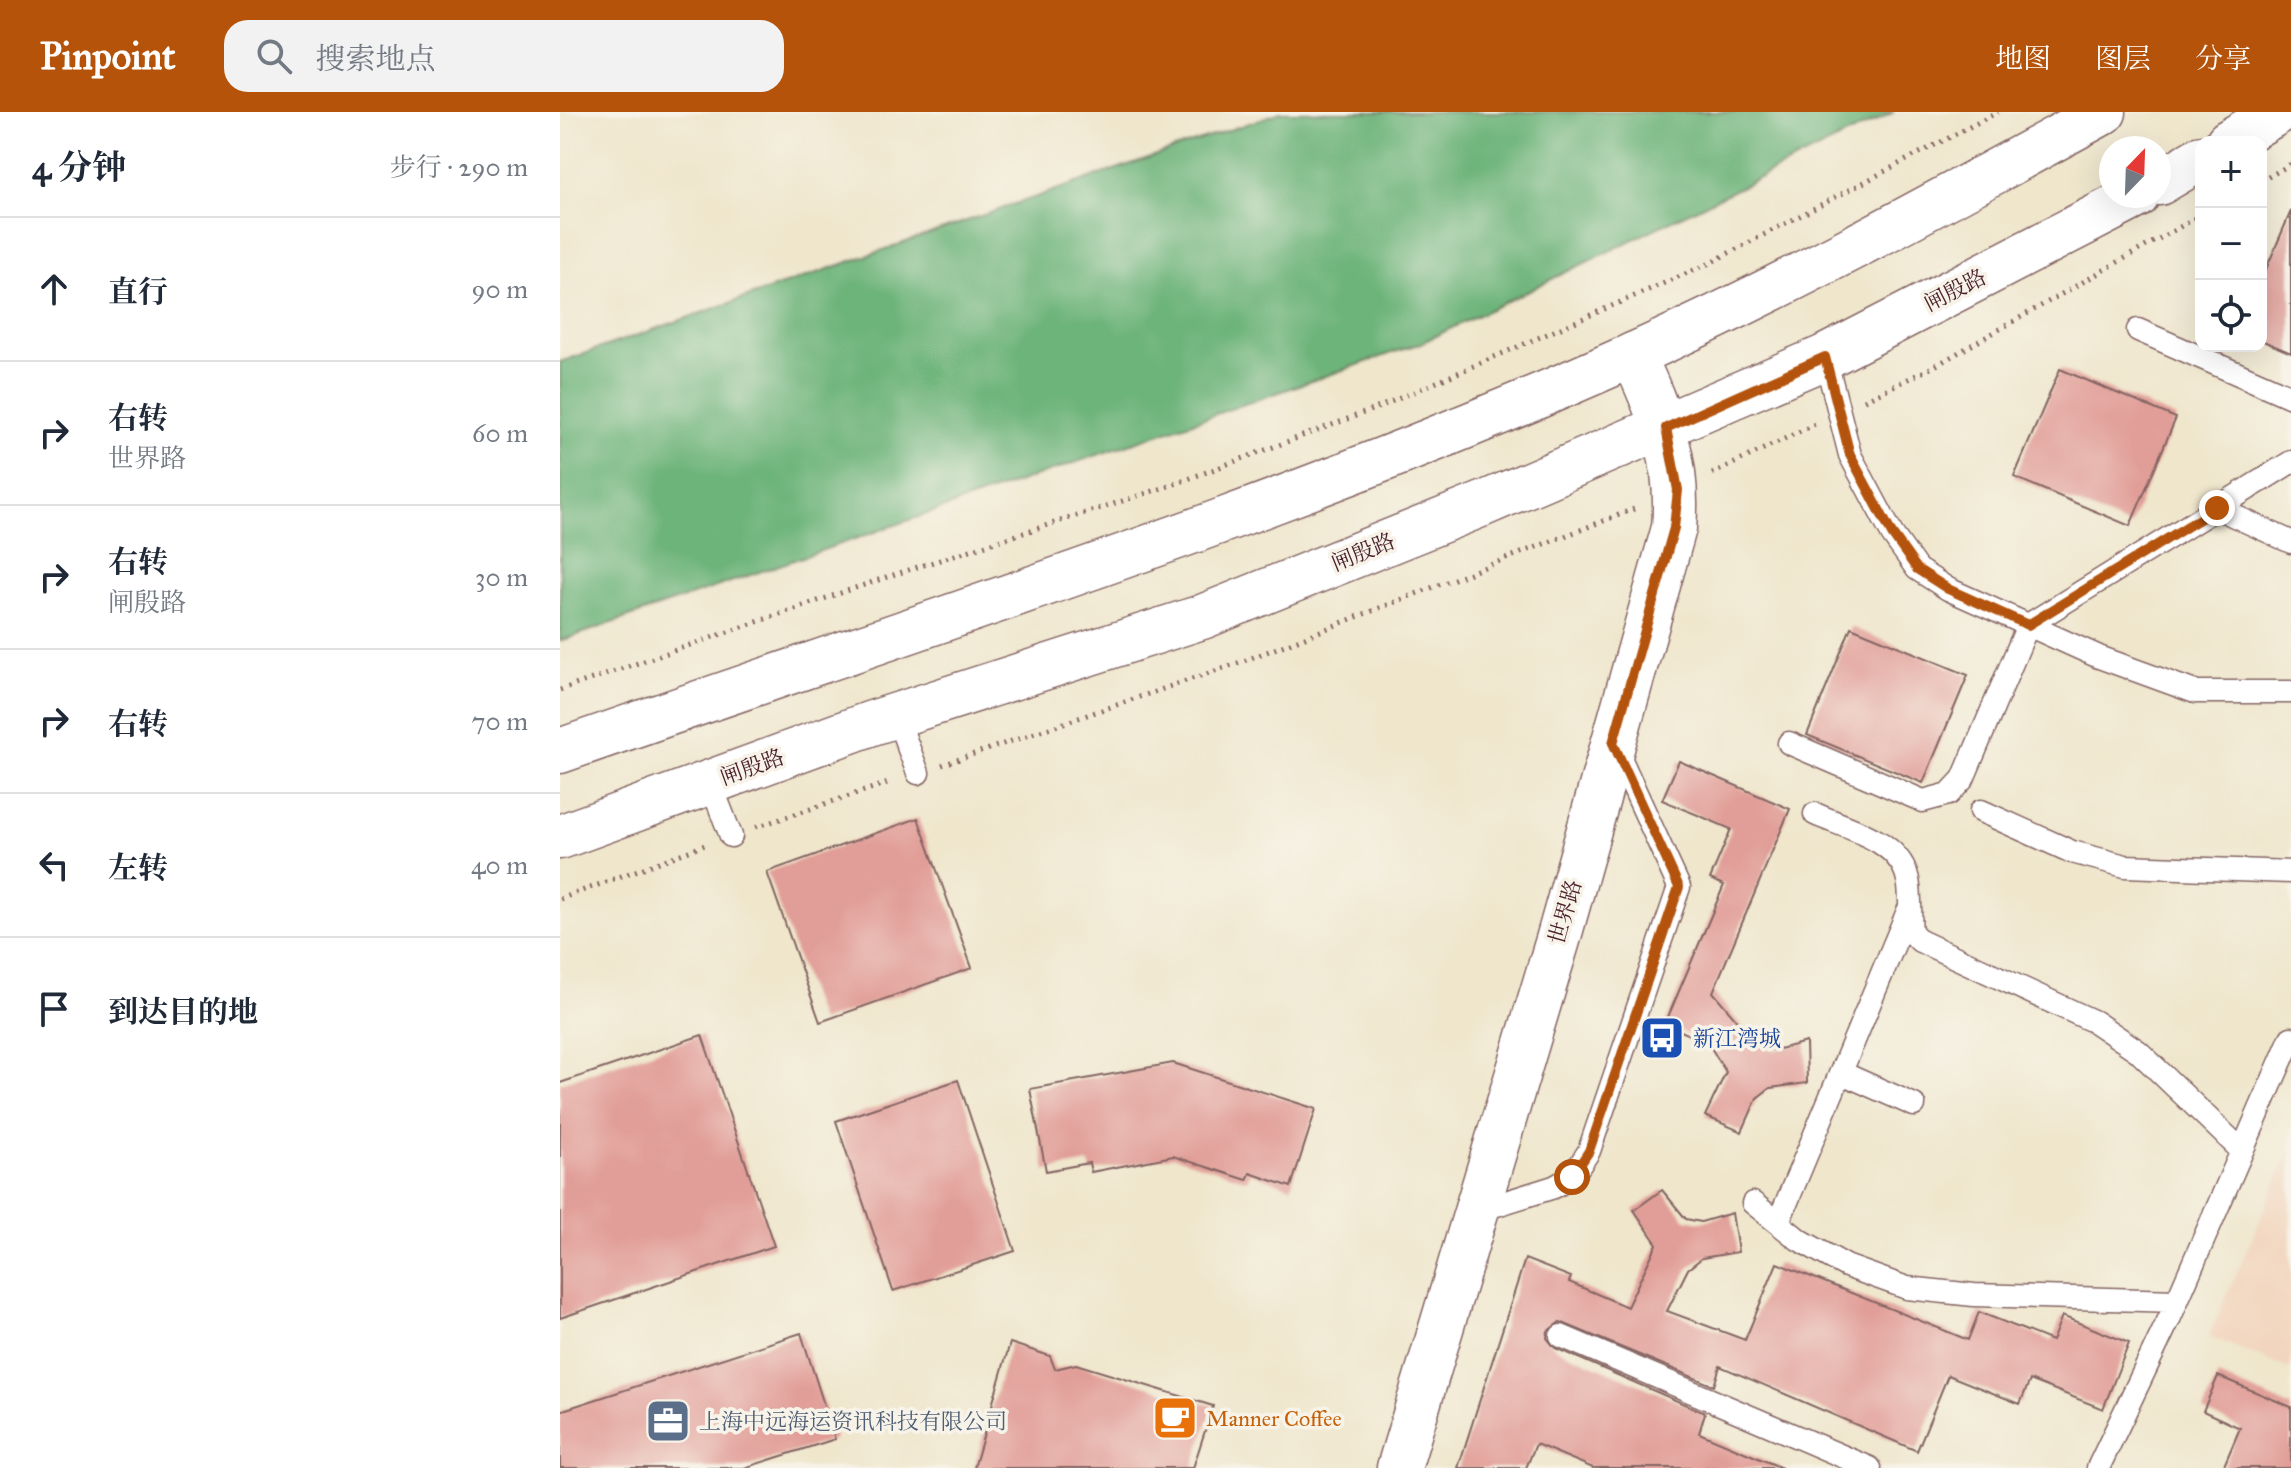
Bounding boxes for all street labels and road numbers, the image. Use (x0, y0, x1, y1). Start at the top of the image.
street label: 闸殷路 (1919, 263, 1991, 317)
street label: 闸殷路 (1327, 527, 1399, 577)
street label: 闸殷路 (716, 743, 788, 791)
street label: 世界路 (1543, 877, 1587, 947)

